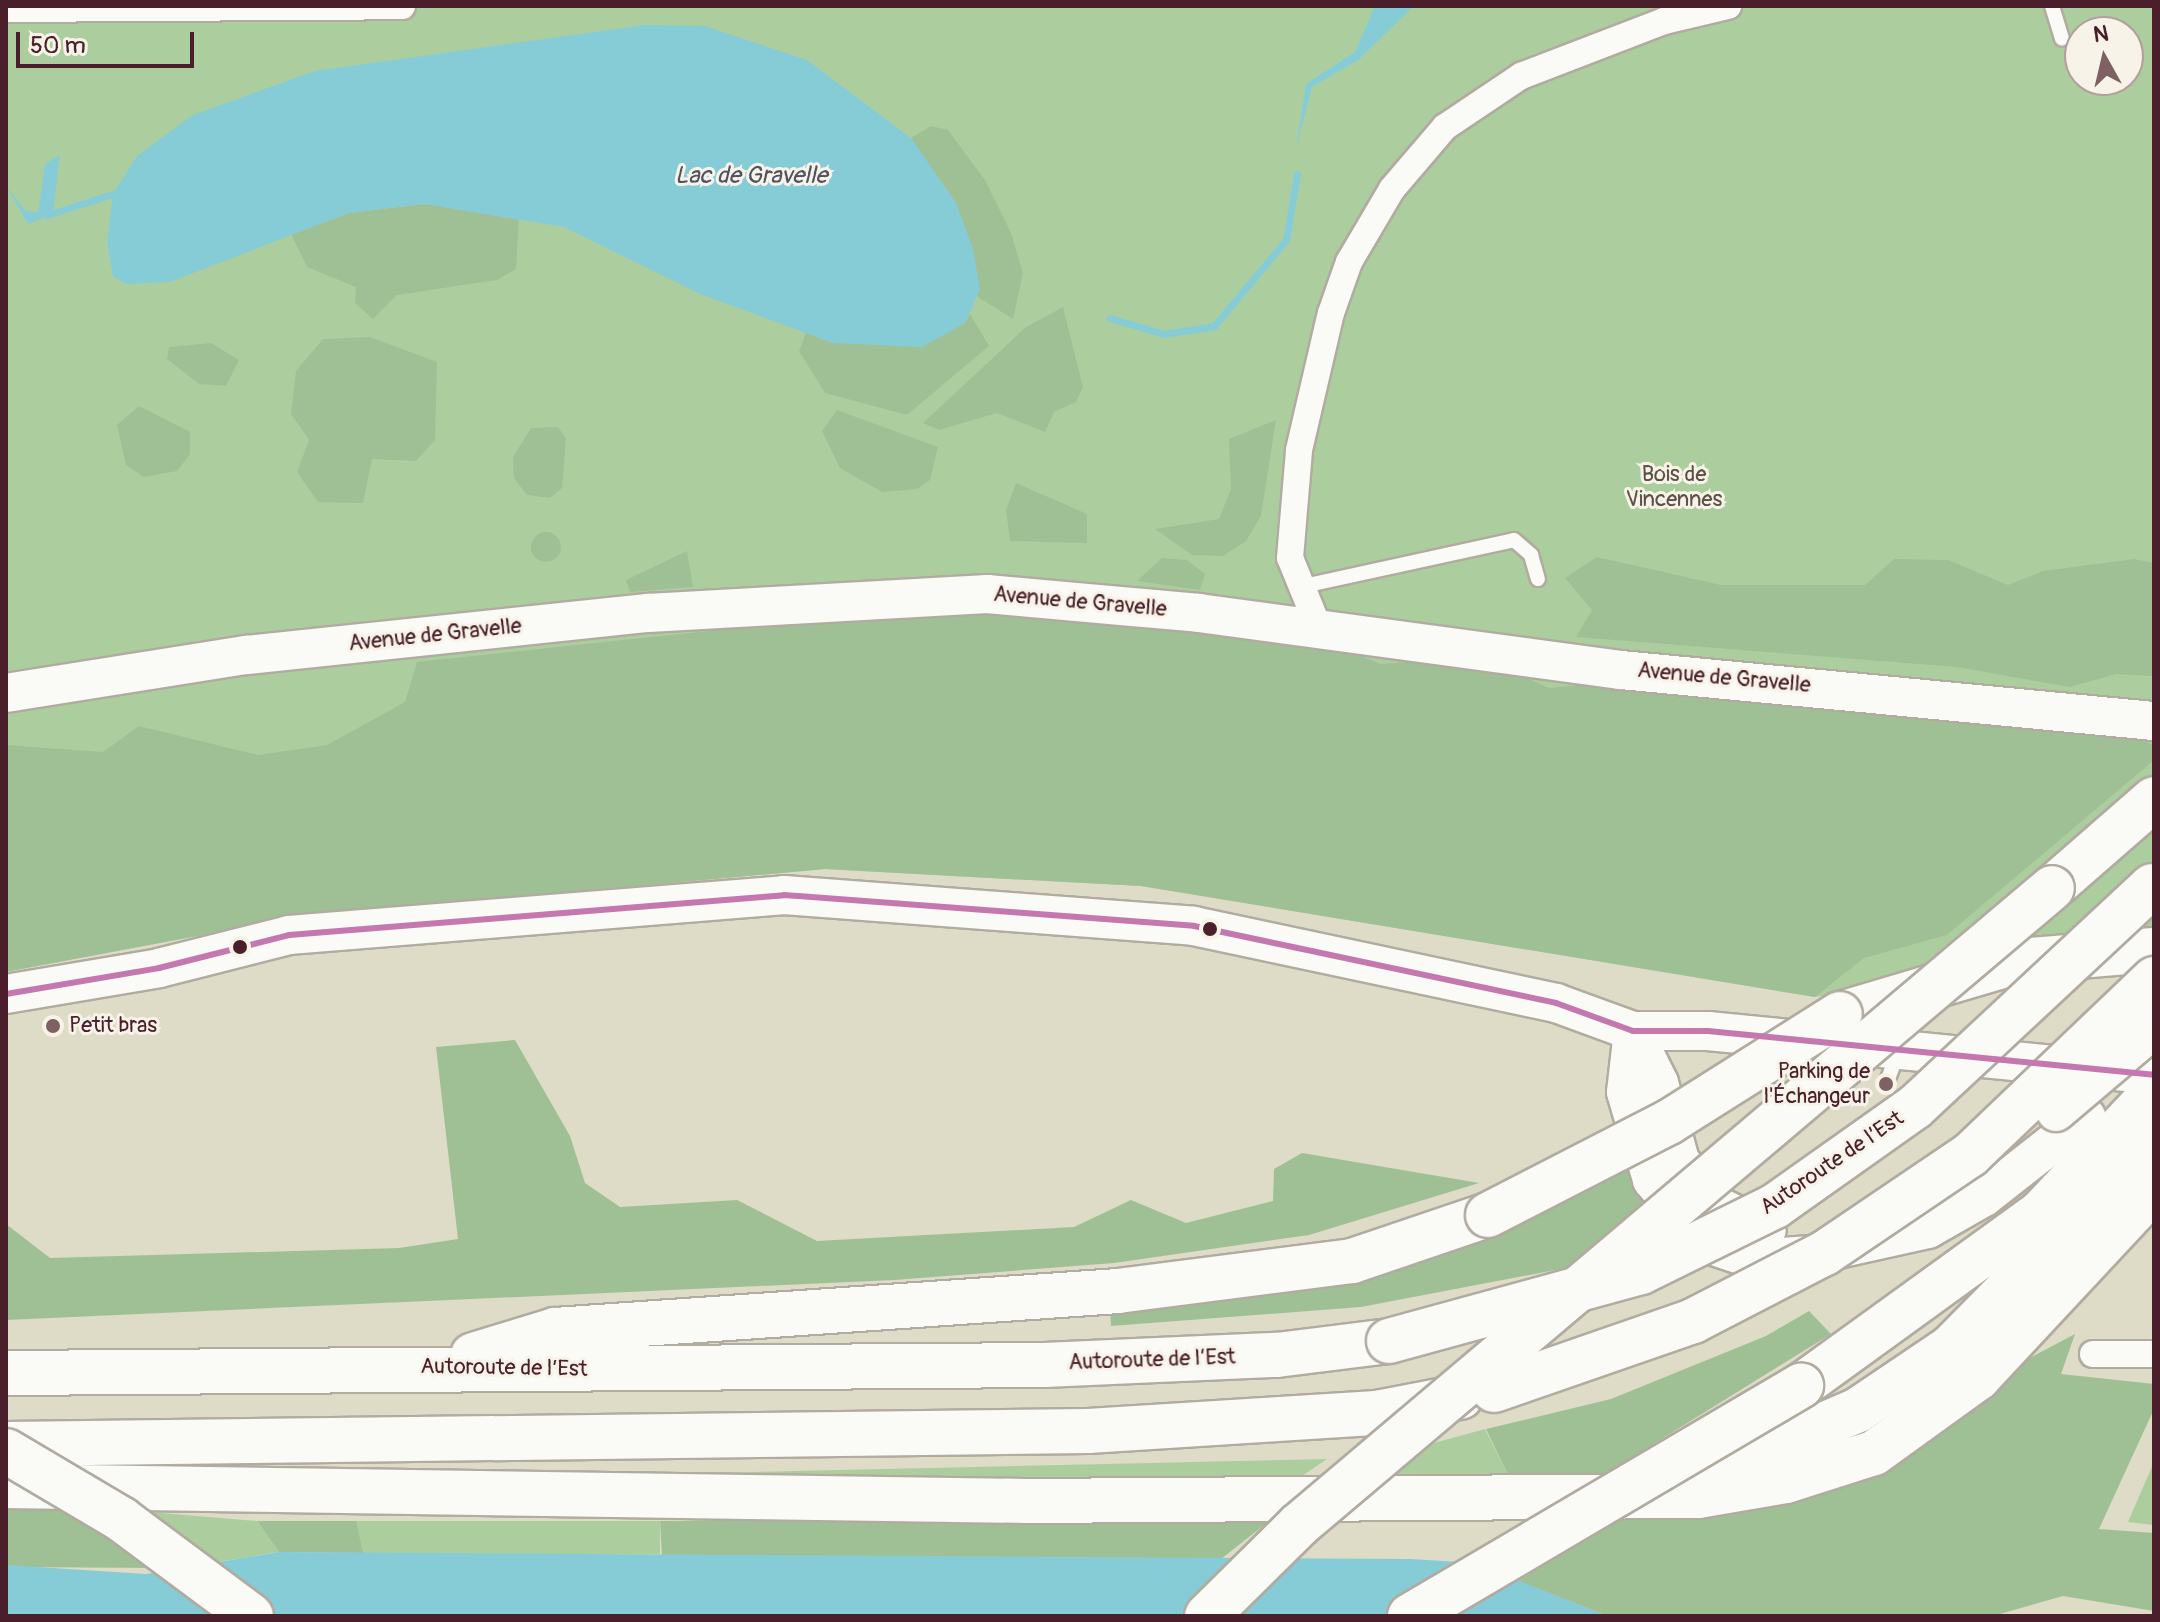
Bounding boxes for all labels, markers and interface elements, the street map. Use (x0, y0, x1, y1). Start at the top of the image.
scale bar (20, 16, 198, 66)
north arrow (2064, 16, 2144, 96)
text: N (2092, 19, 2110, 49)
text: 50 m (30, 31, 86, 60)
water label: Lac de Gravelle (675, 162, 827, 190)
park label: Bois de Vincennes (1626, 461, 1722, 512)
street label: Avenue de Gravelle (992, 581, 1168, 623)
street label: Avenue de Gravelle (347, 613, 523, 657)
street label: Avenue de Gravelle (1636, 657, 1812, 699)
unlabelled marker (1202, 921, 1218, 937)
unlabelled marker (232, 939, 248, 955)
place label: Petit bras (69, 1013, 157, 1039)
marker: Petit bras (44, 1017, 62, 1035)
place label: Parking de l'Échangeur (1764, 1058, 1870, 1110)
marker: Parking de l'Échangeur (1877, 1075, 1895, 1093)
street label: Autoroute de l’Est (1755, 1105, 1909, 1221)
street label: Autoroute de l’Est (1068, 1344, 1236, 1376)
street label: Autoroute de l’Est (420, 1353, 588, 1383)

